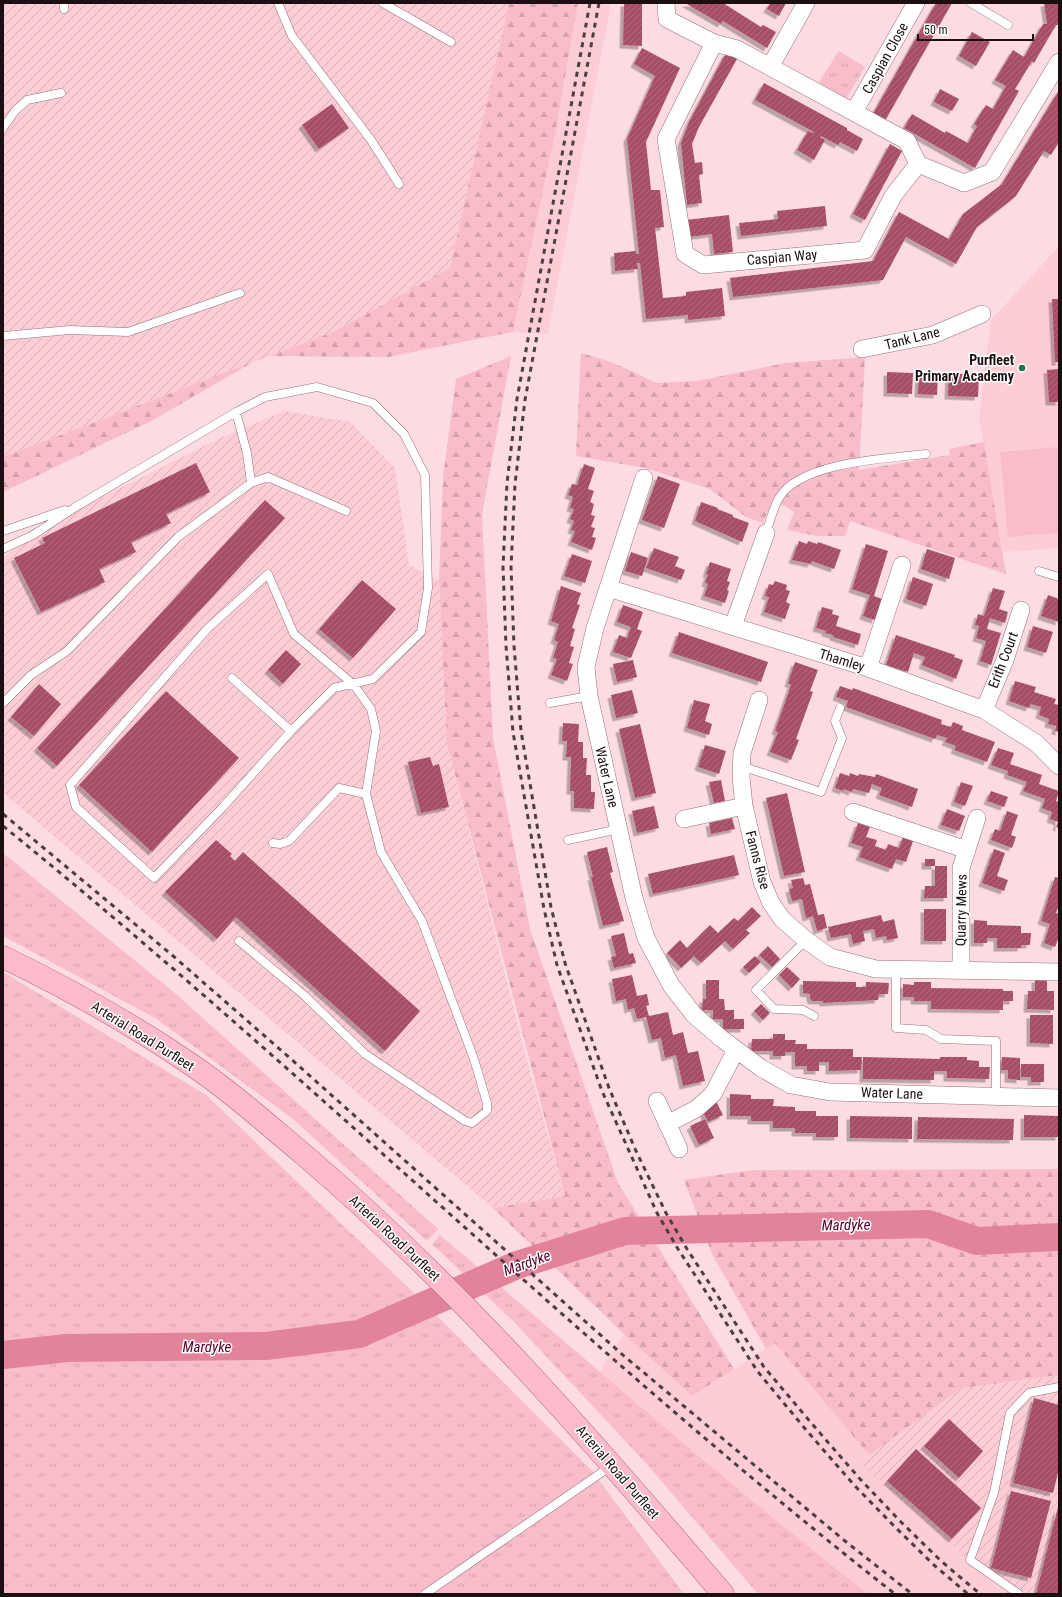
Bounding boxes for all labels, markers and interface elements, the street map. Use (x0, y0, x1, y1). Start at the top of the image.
scale bar (918, 16, 1033, 42)
street label: Caspian Close (859, 19, 911, 96)
text: 50 m (924, 23, 948, 37)
street label: Caspian Way (746, 246, 818, 268)
street label: Tank Lane (883, 323, 942, 353)
place label: Purfleet Primary Academy (915, 352, 1015, 384)
marker: Purfleet Primary Academy (1017, 363, 1027, 373)
street label: Erith Court (985, 630, 1021, 690)
street label: Thamley (817, 646, 867, 675)
street label: Water Lane (592, 745, 622, 809)
street label: Fanns Rise (743, 829, 774, 891)
street label: Quarry Mews (952, 874, 970, 946)
street label: Arterial Road Purfleet (89, 998, 197, 1074)
street label: Water Lane (861, 1084, 924, 1102)
street label: Arterial Road Purfleet (346, 1192, 444, 1284)
water label: Mardyke (821, 1216, 871, 1234)
water label: Mardyke (501, 1246, 553, 1280)
water label: Mardyke (183, 1338, 232, 1356)
street label: Arterial Road Purfleet (573, 1422, 663, 1522)

